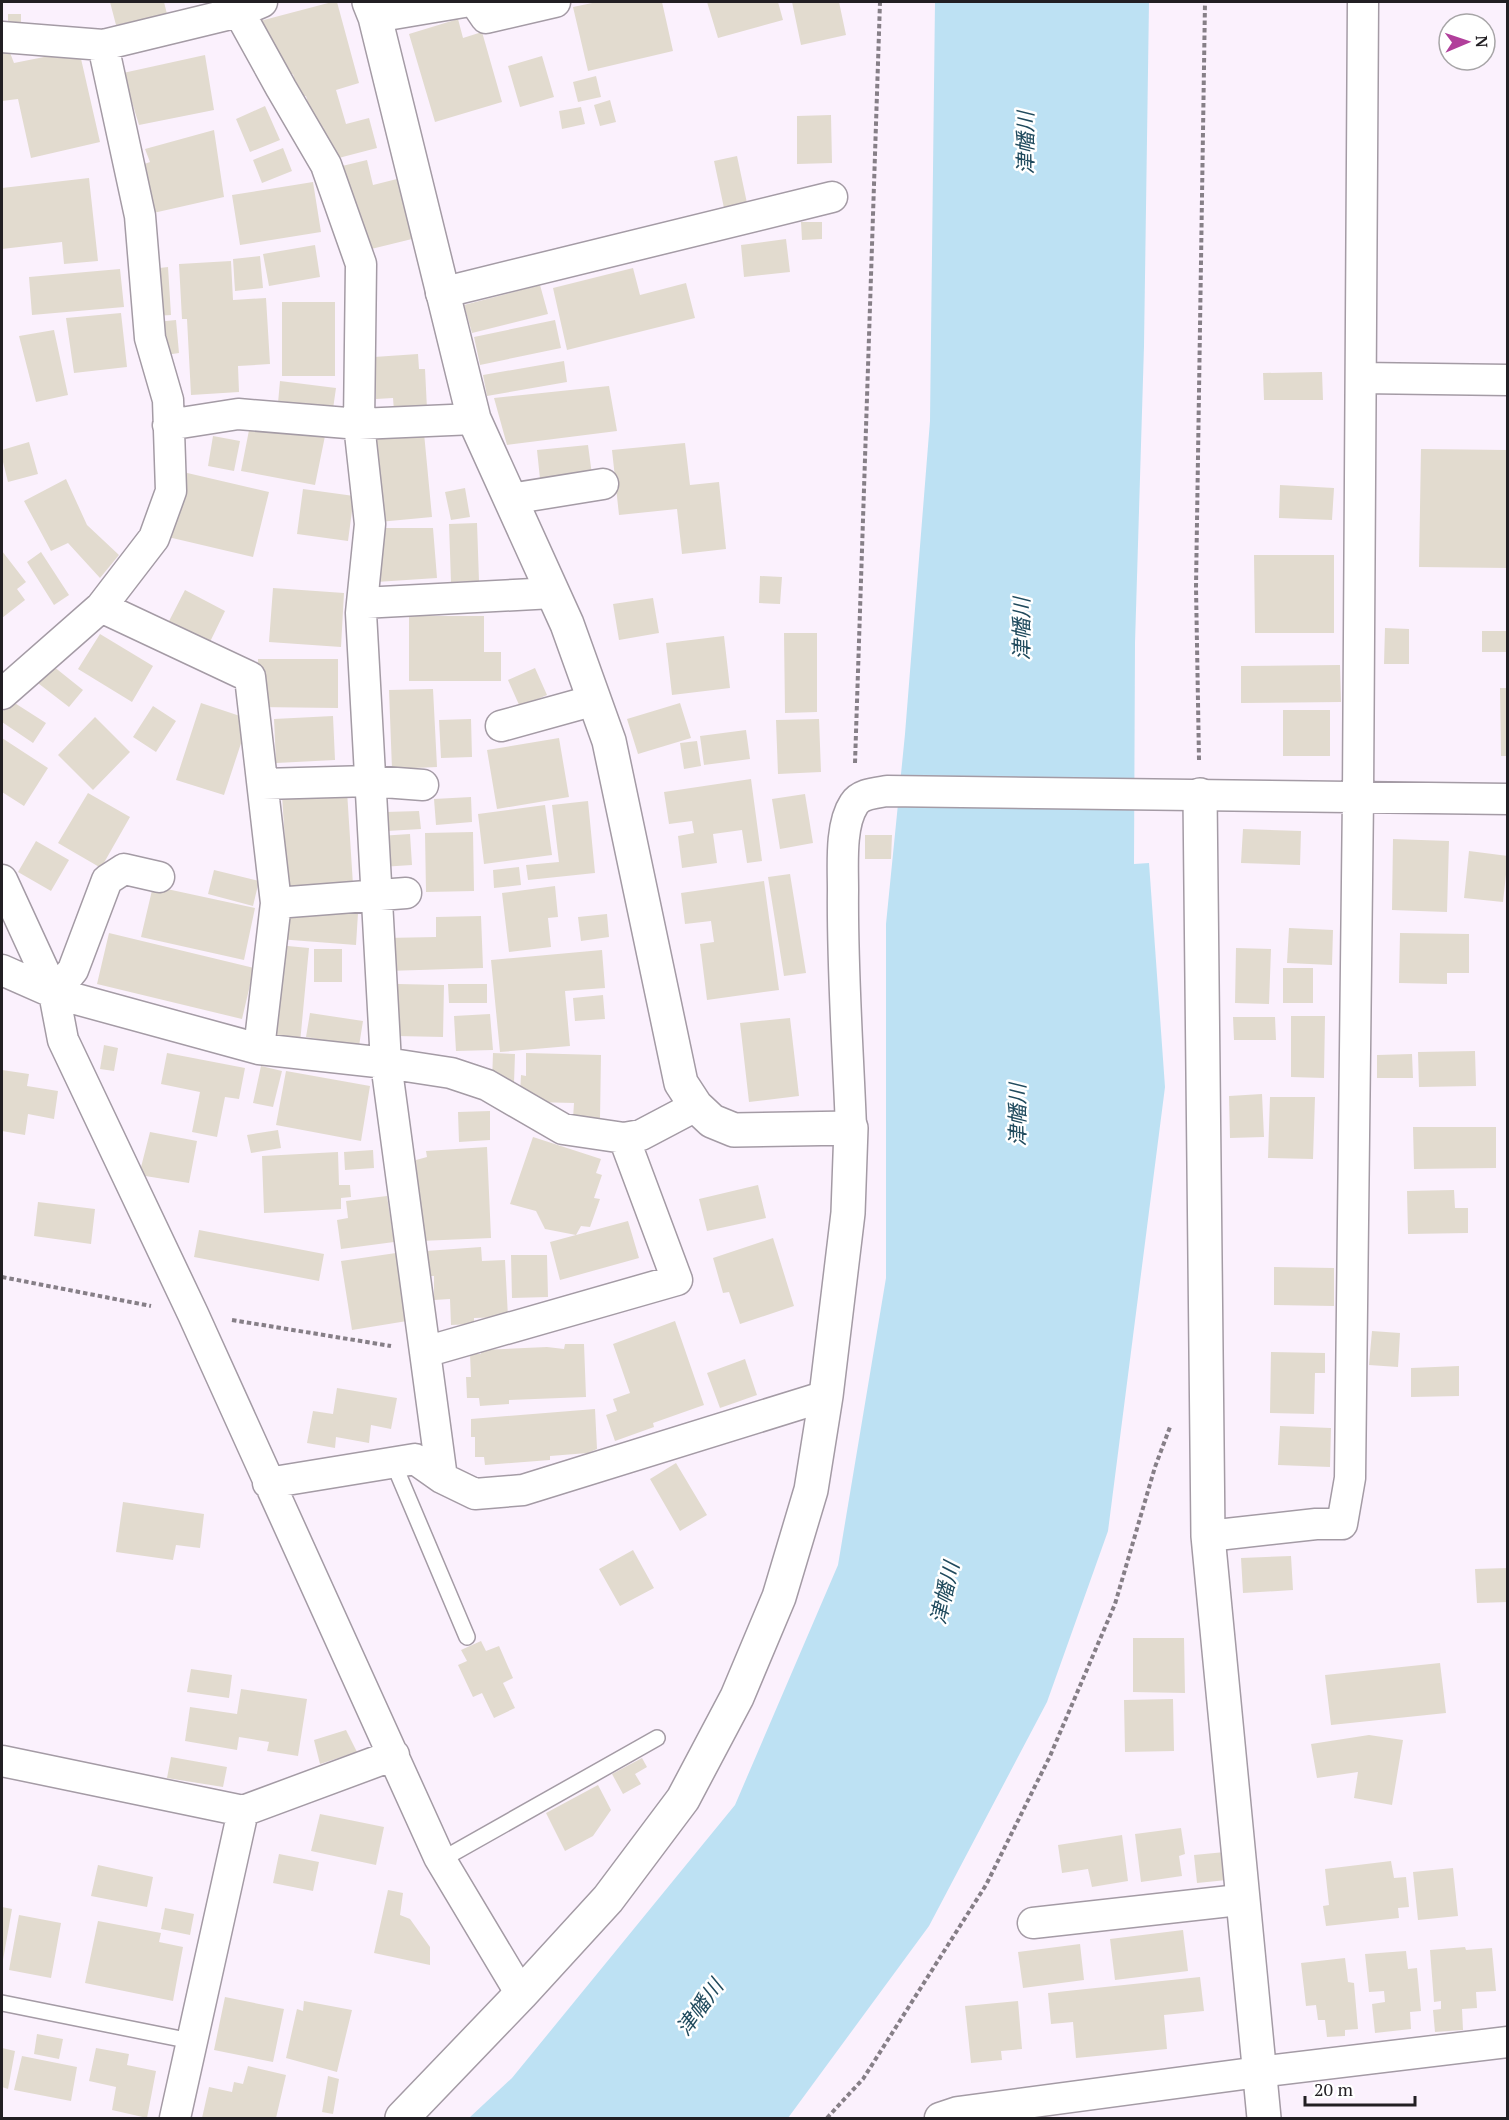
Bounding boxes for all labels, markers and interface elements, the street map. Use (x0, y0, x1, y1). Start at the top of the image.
north arrow (1437, 12, 1497, 72)
text: N (1471, 35, 1493, 48)
water label: 津幡川 (1011, 110, 1039, 175)
water label: 津幡川 (1007, 596, 1035, 661)
water label: 津幡川 (1003, 1082, 1031, 1147)
water label: 津幡川 (923, 1557, 965, 1627)
water label: 津幡川 (669, 1972, 730, 2041)
scale bar (1305, 2069, 1414, 2107)
text: 20 m (1314, 2077, 1354, 2101)

